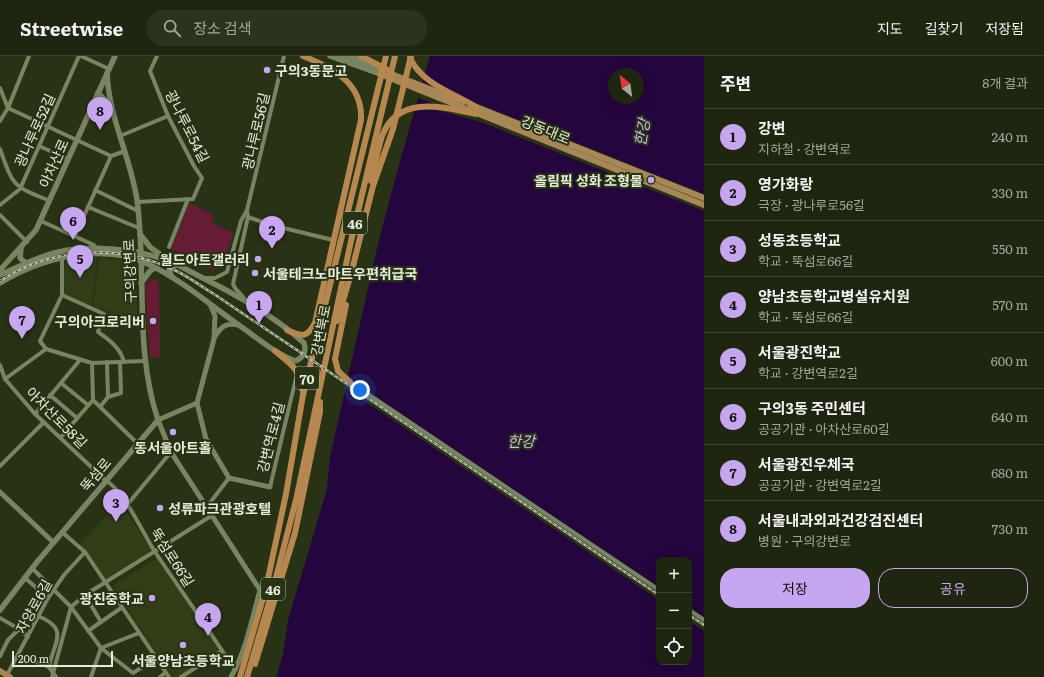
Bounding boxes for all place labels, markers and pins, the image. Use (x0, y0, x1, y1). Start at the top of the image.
place label: 구의3동문고 (275, 60, 347, 80)
marker: 구의3동문고 (262, 65, 272, 75)
pin: 8 (87, 97, 113, 130)
place label: 올림픽 성화 조형물 (534, 170, 643, 190)
marker: 올림픽 성화 조형물 (646, 175, 656, 185)
pin: 6 (60, 207, 86, 240)
pin: 2 (259, 216, 285, 249)
pin: 5 (67, 245, 93, 278)
place label: 월드아트갤러리 (160, 249, 250, 269)
marker: 월드아트갤러리 (253, 254, 263, 264)
place label: 서울테크노마트우편취급국 (263, 263, 418, 283)
marker: 서울테크노마트우편취급국 (250, 268, 260, 278)
pin: 1 (246, 291, 272, 324)
pin: 7 (9, 306, 35, 339)
place label: 구의아크로리버 (55, 311, 145, 331)
marker: 구의아크로리버 (148, 316, 158, 326)
marker: 동서울아트홀 (168, 427, 178, 437)
place label: 동서울아트홀 (134, 437, 212, 457)
pin: 3 (103, 489, 129, 522)
place label: 성류파크관광호텔 (168, 498, 271, 518)
marker: 성류파크관광호텔 (155, 503, 165, 513)
place label: 광진중학교 (80, 588, 144, 608)
marker: 광진중학교 (147, 593, 157, 603)
pin: 4 (195, 603, 221, 636)
marker: 서울양남초등학교 (178, 640, 188, 650)
place label: 서울양남초등학교 (131, 650, 235, 670)

